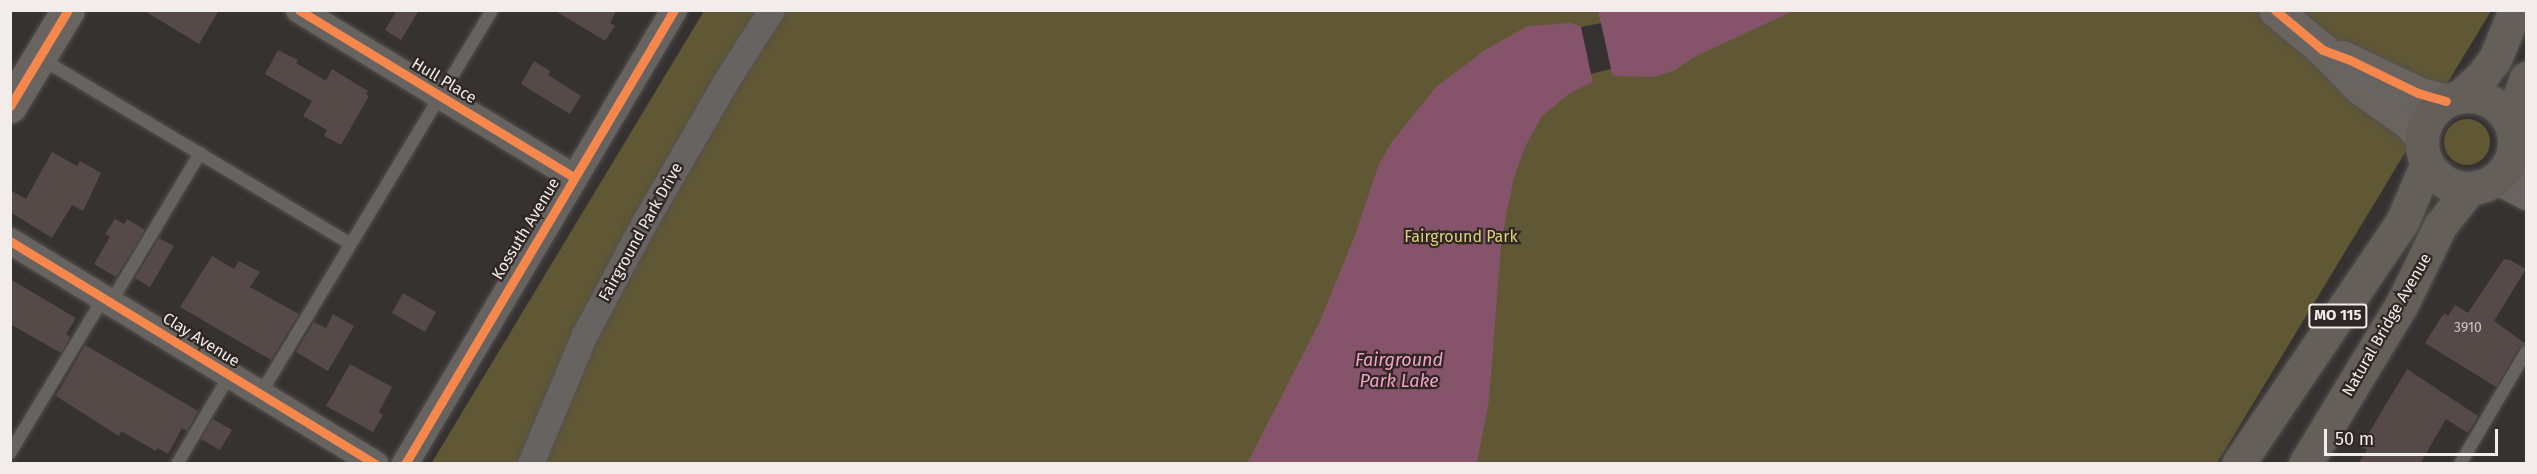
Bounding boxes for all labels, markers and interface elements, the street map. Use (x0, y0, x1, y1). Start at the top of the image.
street label: Hull Place (408, 54, 480, 108)
street label: Fairground Park Drive (595, 159, 687, 305)
street label: Kossuth Avenue (488, 175, 564, 283)
park label: Fairground Park (1404, 227, 1518, 247)
street label: Natural Bridge Avenue (2338, 250, 2436, 400)
road number: MO 115 (2308, 304, 2368, 328)
street label: Clay Avenue (159, 309, 243, 371)
house number: 3910 (2454, 320, 2482, 336)
water label: Fairground Park Lake (1355, 350, 1443, 392)
scale bar (2327, 417, 2501, 455)
text: 50 m (2335, 428, 2374, 450)

